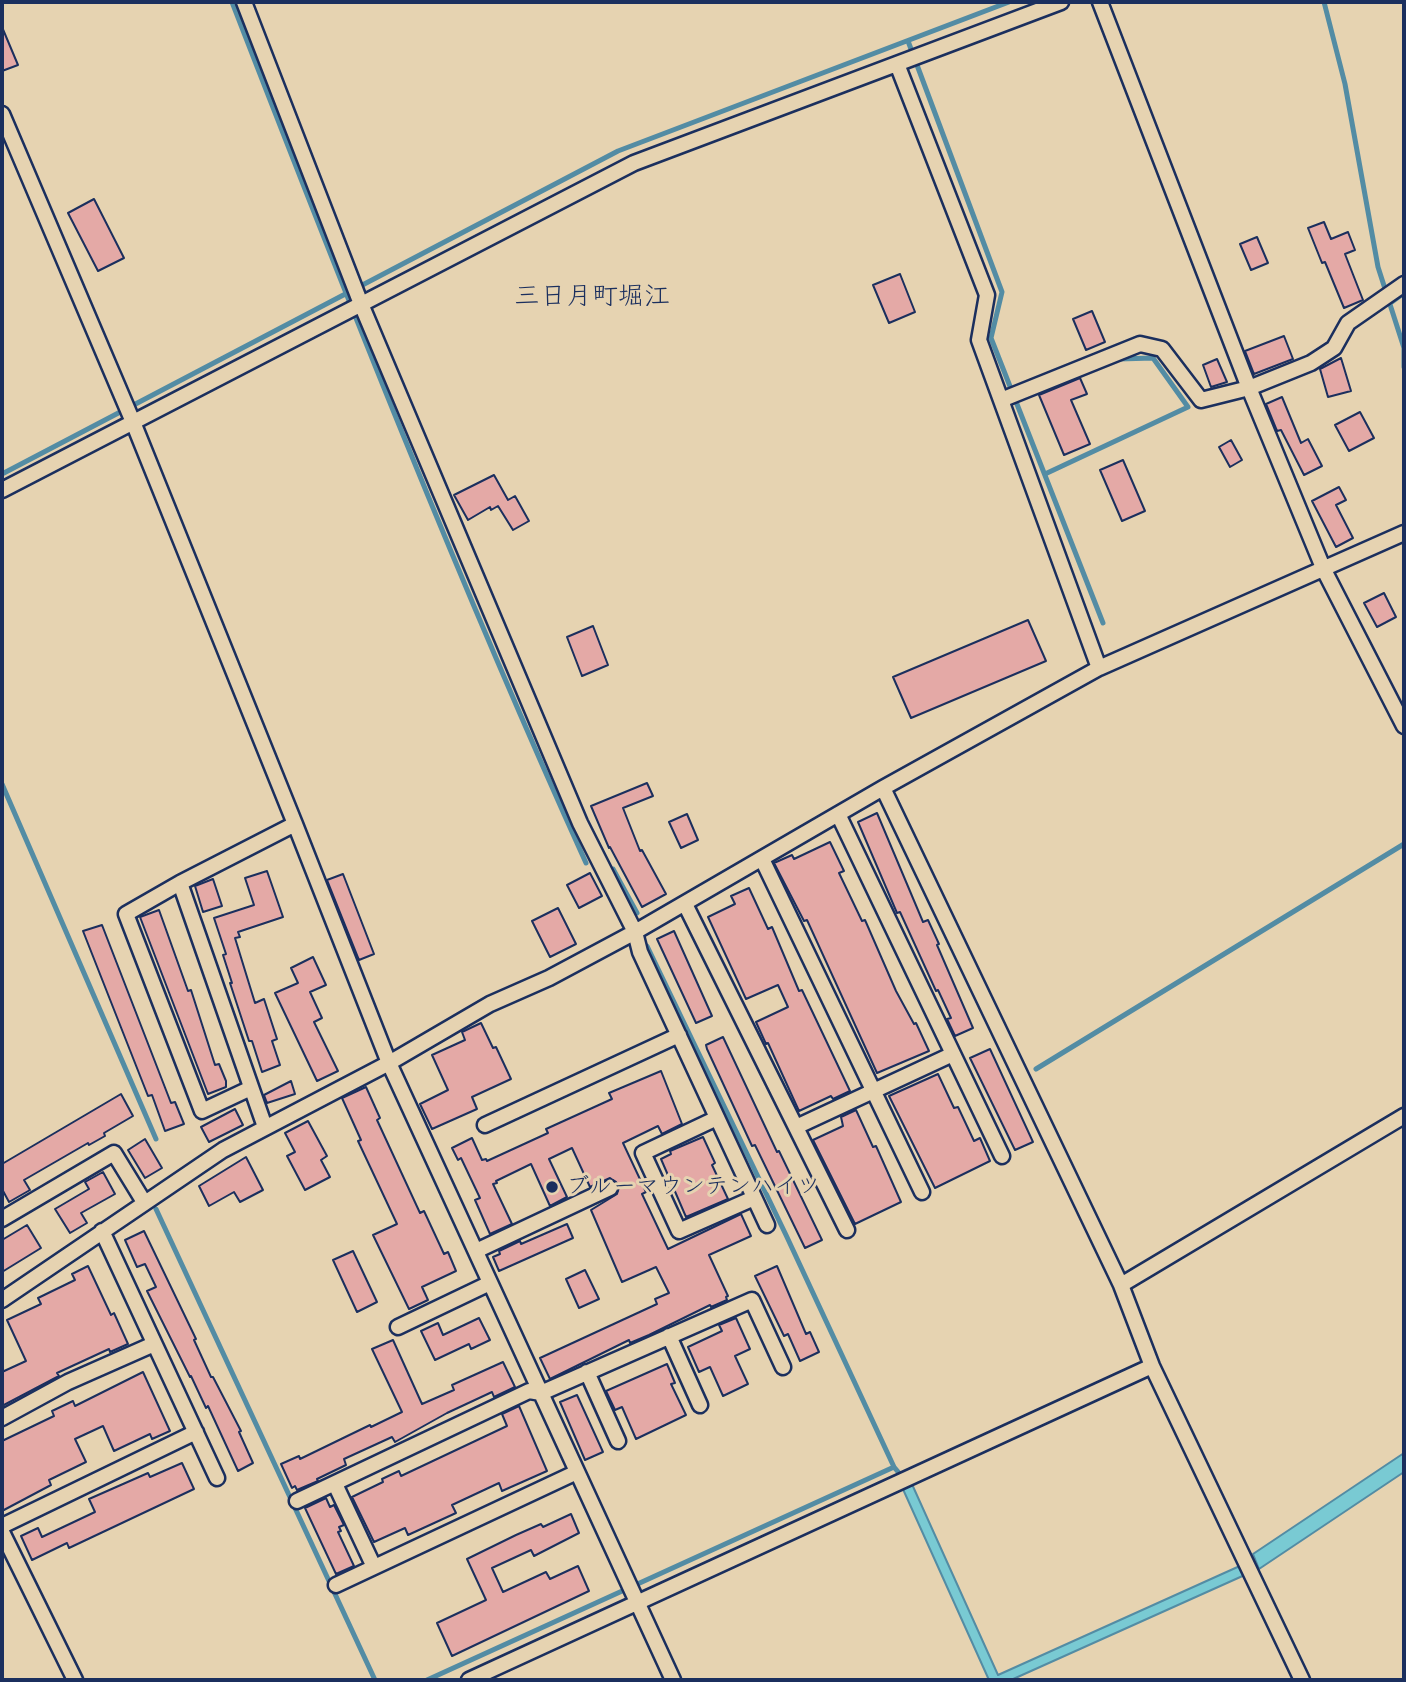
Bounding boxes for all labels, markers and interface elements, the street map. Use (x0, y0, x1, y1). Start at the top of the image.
district label: 三日月町堀江 (514, 281, 670, 313)
place label: ブルーマウンテンハイツ (566, 1173, 820, 1201)
marker: ブルーマウンテンハイツ (544, 1179, 560, 1195)

